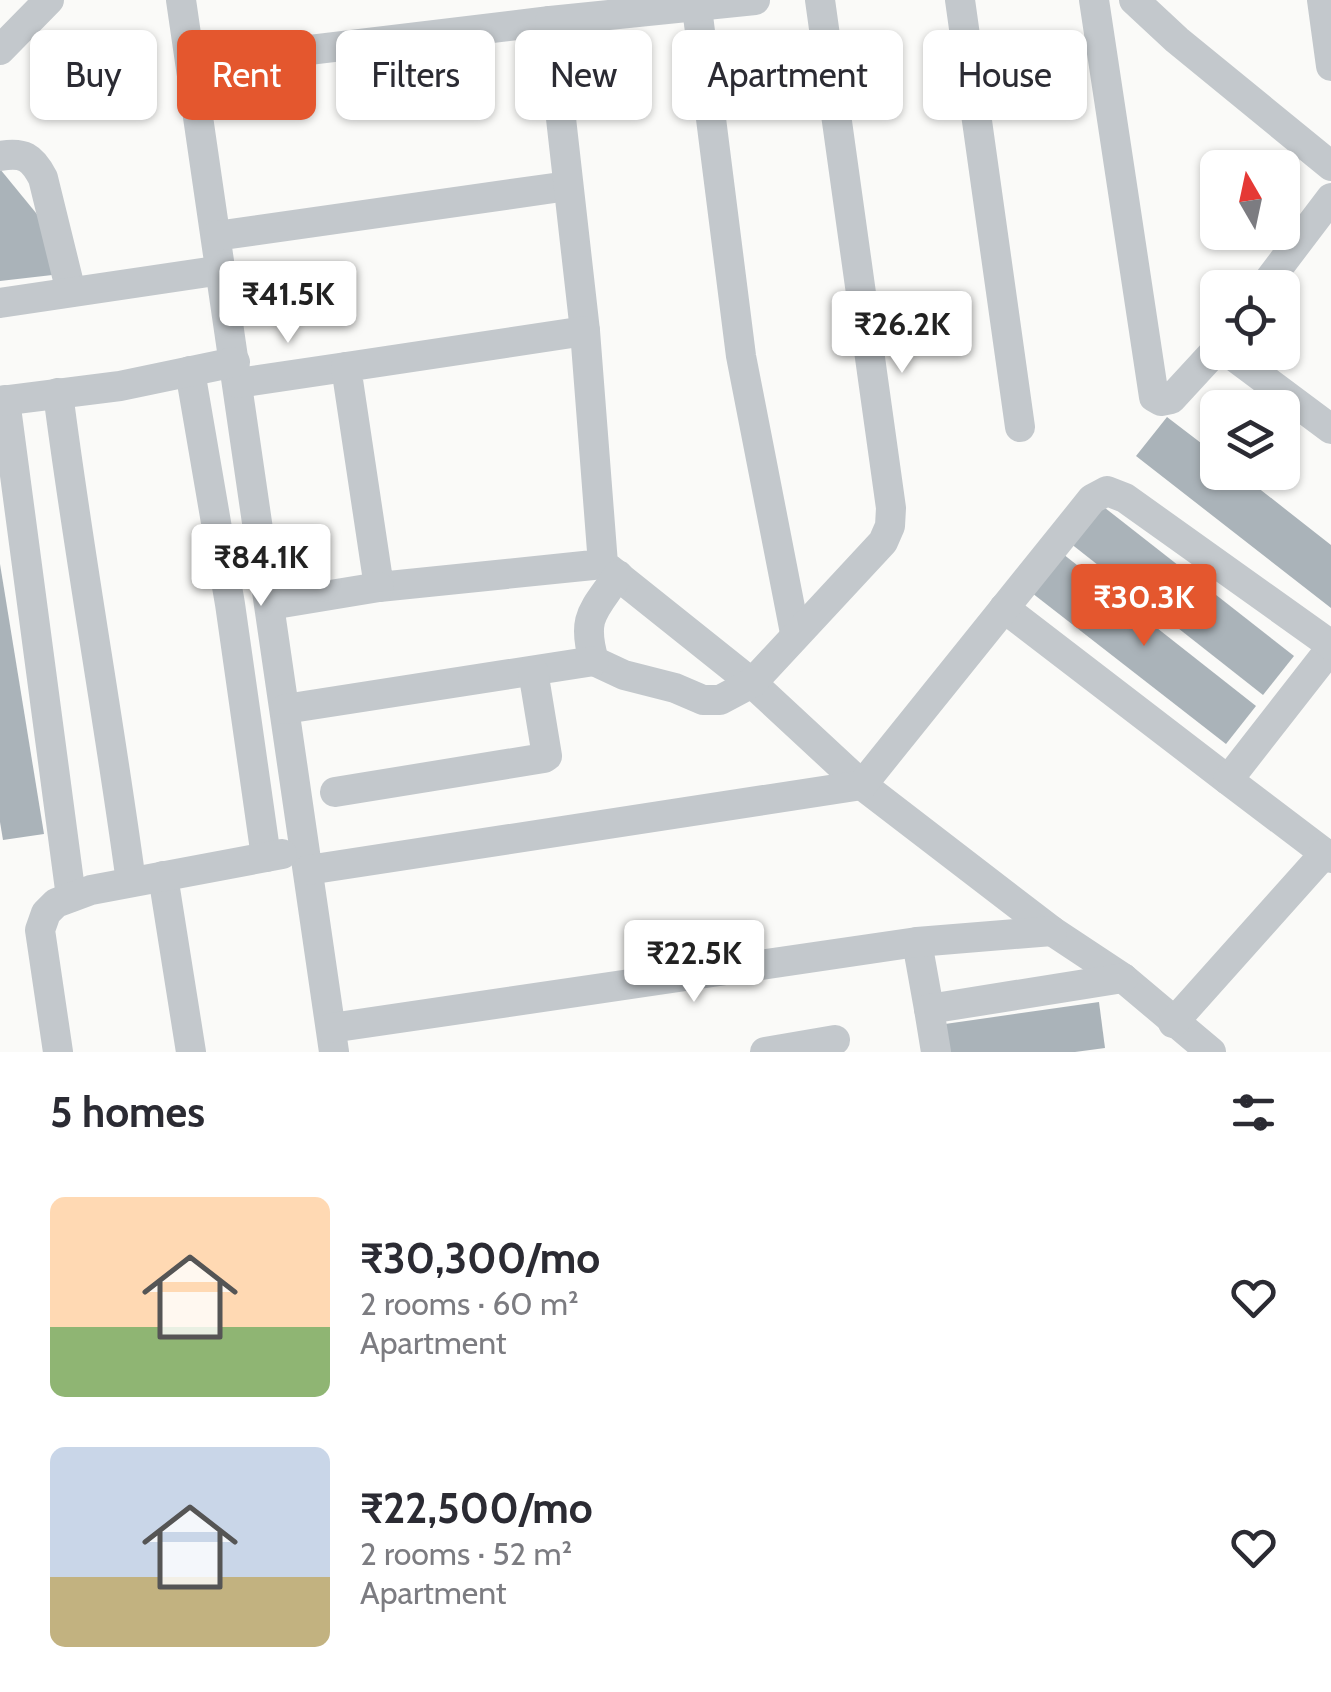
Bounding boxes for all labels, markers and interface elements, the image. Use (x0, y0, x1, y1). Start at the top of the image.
chip: Buy (30, 30, 157, 120)
chip: Rent (177, 30, 316, 120)
chip: Filters (336, 30, 495, 120)
chip: New (515, 30, 652, 120)
chip: Apartment (672, 30, 903, 120)
chip: House (923, 30, 1087, 120)
north arrow (1200, 150, 1300, 250)
map controls (1200, 150, 1300, 490)
pin: ₹41.5K (207, 261, 369, 346)
button: locate (1200, 270, 1300, 370)
text: ₹41.5K (241, 274, 335, 313)
pin: ₹26.2K (821, 291, 983, 376)
text: ₹26.2K (854, 304, 950, 343)
button: layers (1200, 390, 1300, 490)
pin: ₹84.1K (180, 524, 342, 609)
text: ₹84.1K (213, 537, 309, 576)
pin: ₹30.3K (1063, 564, 1225, 649)
text: ₹30.3K (1093, 577, 1195, 616)
pin: ₹22.5K (613, 920, 775, 1005)
text: ₹22.5K (646, 933, 742, 972)
icon: filters (1226, 1085, 1281, 1140)
text: 5 homes (50, 1086, 205, 1138)
text: ₹30,300/mo (360, 1232, 600, 1284)
icon: home (130, 1237, 250, 1357)
icon: heart (1226, 1270, 1281, 1325)
text: 2 rooms · 60 m² (360, 1284, 579, 1323)
text: Apartment (360, 1323, 507, 1362)
text: ₹22,500/mo (360, 1482, 593, 1534)
icon: home (130, 1487, 250, 1607)
icon: heart (1226, 1520, 1281, 1575)
text: 2 rooms · 52 m² (360, 1534, 572, 1573)
text: Apartment (360, 1573, 507, 1612)

